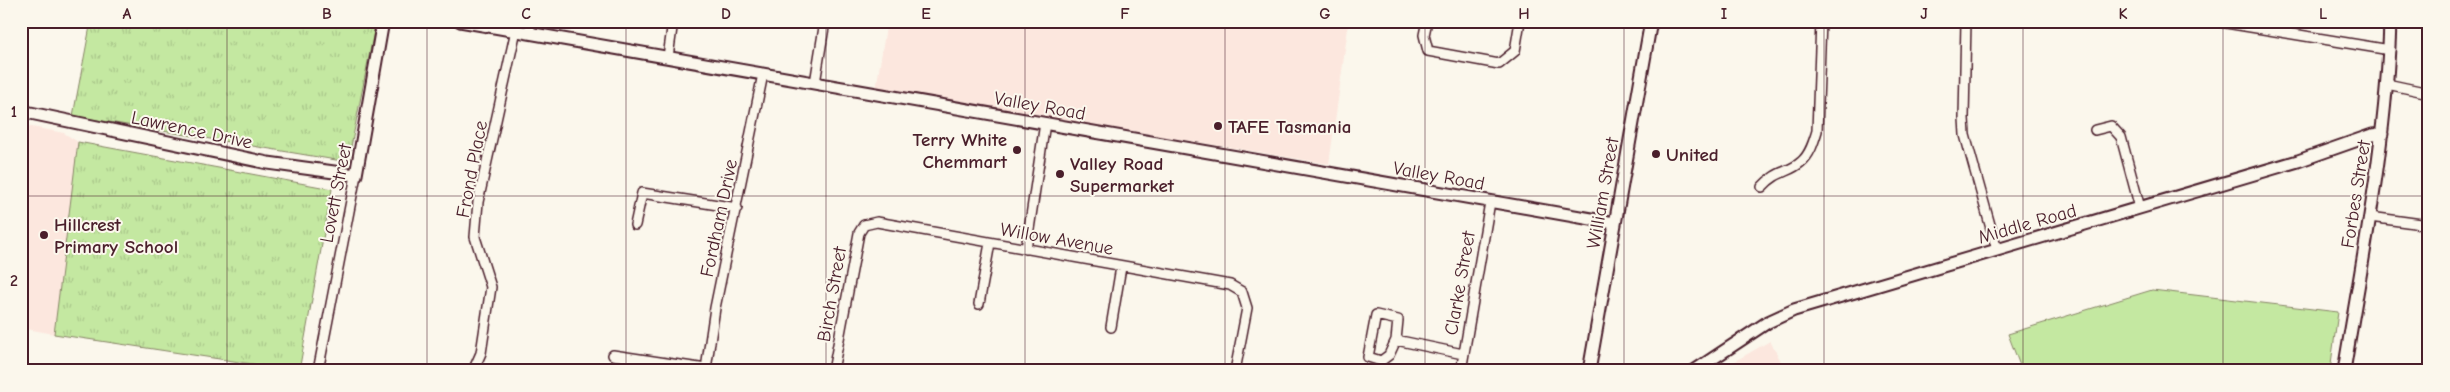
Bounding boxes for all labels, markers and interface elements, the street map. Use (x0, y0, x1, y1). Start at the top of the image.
text: A (123, 5, 132, 23)
text: B (322, 5, 332, 23)
text: C (521, 5, 531, 23)
text: D (721, 5, 731, 23)
text: E (921, 5, 931, 23)
text: F (1120, 5, 1130, 23)
text: G (1319, 5, 1331, 23)
text: H (1518, 5, 1530, 23)
text: I (1721, 5, 1727, 23)
text: J (1920, 5, 1928, 23)
text: K (2118, 5, 2128, 23)
text: L (2319, 5, 2327, 23)
street label: Valley Road (992, 87, 1087, 125)
text: 1 (11, 103, 17, 121)
street label: Lawrence Drive (129, 106, 254, 154)
place label: TAFE Tasmania (1228, 116, 1351, 138)
street label: Frond Place (452, 119, 492, 220)
marker: TAFE Tasmania (1212, 120, 1224, 132)
place label: Terry White Chemmart (913, 129, 1008, 173)
street label: William Street (1582, 135, 1624, 251)
street label: Forbes Street (2337, 138, 2375, 250)
street label: Lovett Street (316, 141, 357, 245)
marker: Terry White Chemmart (1011, 144, 1023, 156)
place label: United (1666, 144, 1719, 166)
marker: United (1650, 148, 1662, 160)
place label: Valley Road Supermarket (1070, 153, 1175, 197)
street label: Fordham Drive (696, 157, 742, 279)
street label: Valley Road (1391, 157, 1486, 195)
marker: Valley Road Supermarket (1054, 168, 1066, 180)
street label: Middle Road (1975, 199, 2079, 249)
place label: Hillcrest Primary School (54, 214, 178, 258)
street label: Willow Avenue (998, 218, 1115, 260)
marker: Hillcrest Primary School (38, 229, 50, 241)
street label: Clarke Street (1440, 229, 1480, 337)
street label: Birch Street (813, 244, 851, 344)
text: 2 (10, 272, 18, 290)

